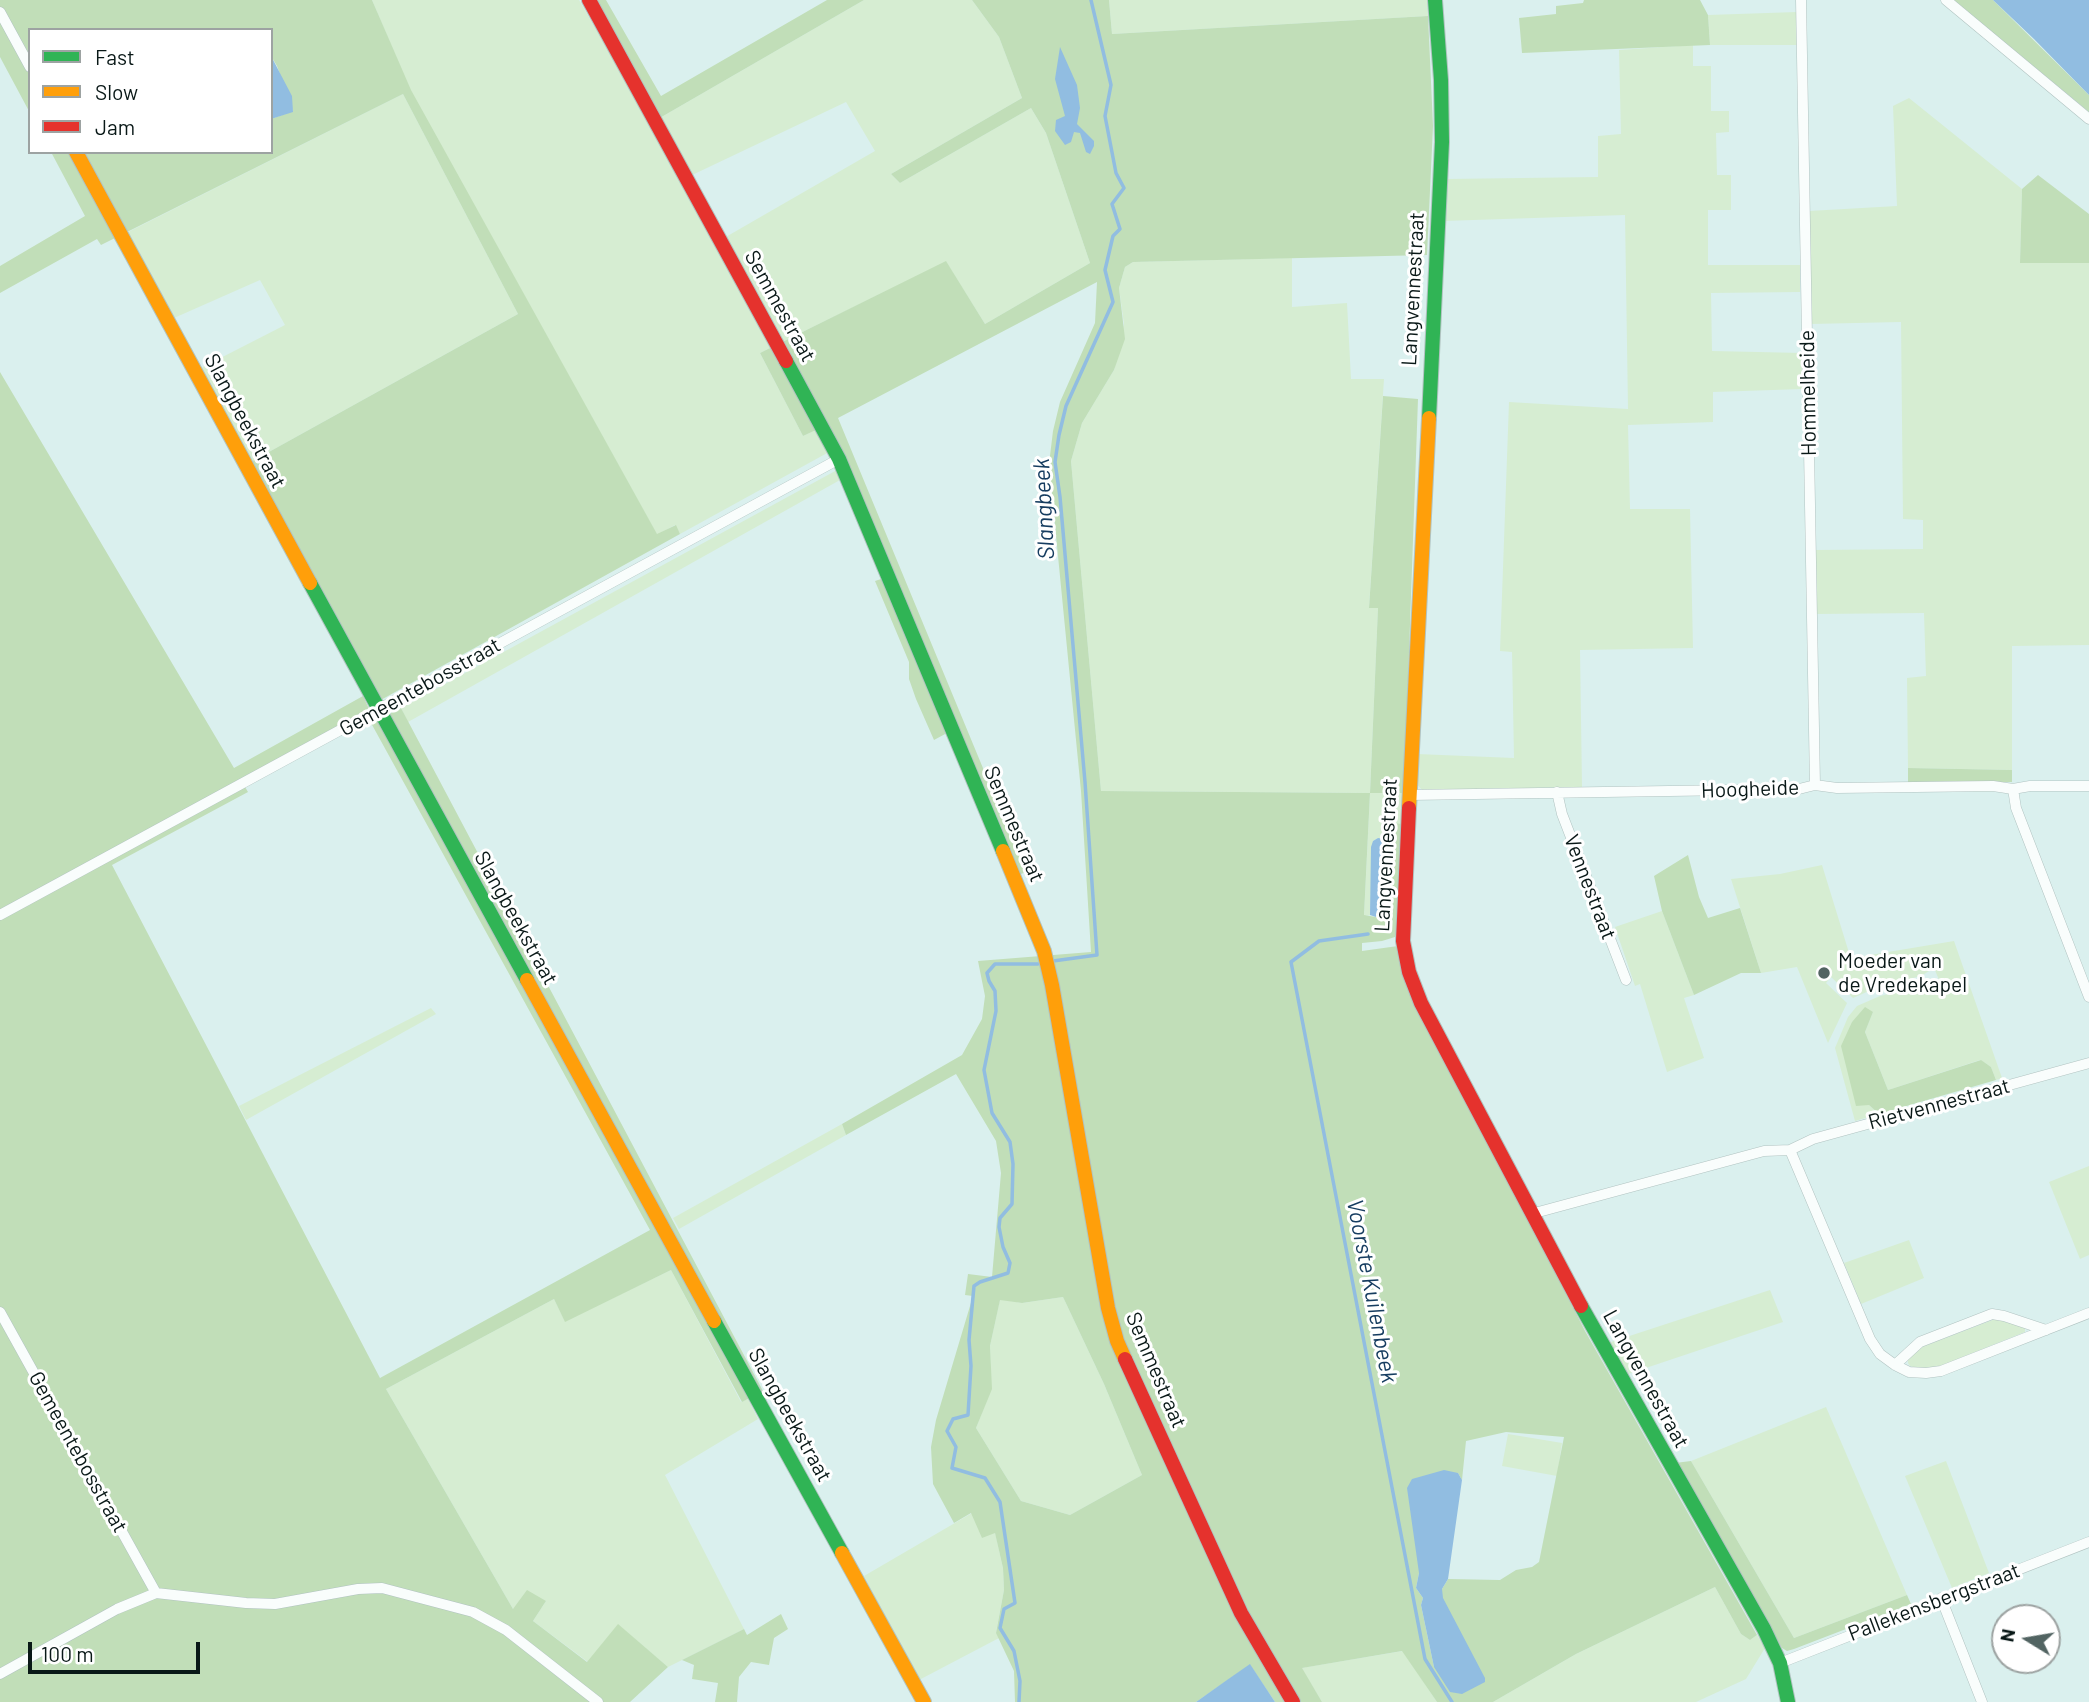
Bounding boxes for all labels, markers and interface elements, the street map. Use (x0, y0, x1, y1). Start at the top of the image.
legend (28, 28, 273, 154)
text: Fast (95, 44, 135, 69)
text: Slow (95, 79, 138, 104)
text: Jam (95, 114, 135, 139)
street label: Langvennestraat (1396, 212, 1430, 366)
street label: Semmestraat (739, 246, 821, 366)
street label: Hommelheide (1794, 330, 1822, 456)
street label: Slangbeekstraat (199, 349, 291, 493)
water label: Slangbeek (1028, 458, 1060, 560)
street label: Gemeentebosstraat (335, 632, 505, 742)
street label: Semmestraat (978, 762, 1050, 886)
street label: Hoogheide (1700, 775, 1800, 803)
street label: Langvennestraat (1369, 778, 1403, 932)
street label: Vennestraat (1558, 831, 1622, 943)
street label: Slangbeekstraat (469, 847, 563, 989)
place label: Moeder van de Vredekapel (1838, 948, 1967, 998)
marker: Moeder van de Vredekapel (1816, 965, 1832, 981)
street label: Rietvennestraat (1865, 1073, 2013, 1135)
water label: Voorste Kuilenbeek (1341, 1197, 1403, 1385)
street label: Langvennestraat (1598, 1306, 1694, 1452)
street label: Semmestraat (1120, 1308, 1192, 1432)
street label: Slangbeekstraat (743, 1344, 837, 1486)
street label: Gemeentebosstraat (23, 1367, 133, 1537)
street label: Pallekensbergstraat (1845, 1558, 2023, 1646)
north arrow (1991, 1604, 2061, 1674)
text: N (1994, 1627, 2019, 1644)
scale bar (32, 1628, 203, 1672)
text: 100 m (41, 1641, 94, 1666)

